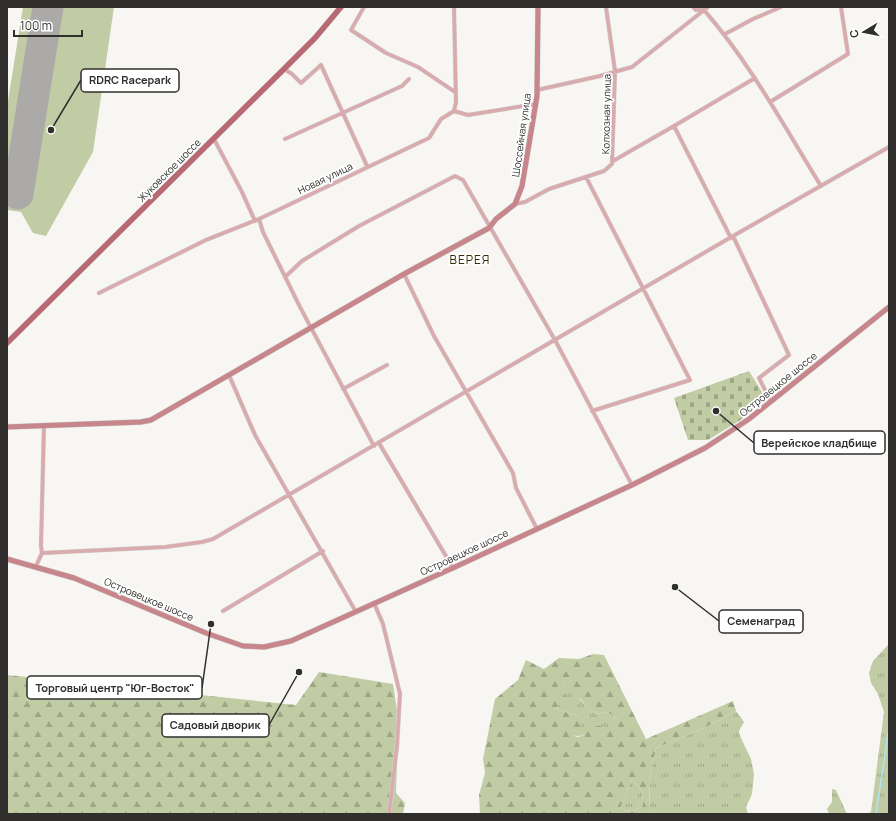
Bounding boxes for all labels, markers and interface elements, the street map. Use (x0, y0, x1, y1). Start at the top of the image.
scale bar (14, 12, 82, 38)
north arrow (844, 12, 884, 52)
text: 100 m (20, 17, 52, 34)
text: С (846, 29, 862, 39)
callout: RDRC Racepark (81, 69, 179, 92)
text: RDRC Racepark (89, 72, 172, 87)
street label: Колхозная улица (598, 74, 614, 154)
street label: Шоссейная улица (508, 92, 534, 178)
street label: Жуковское шоссе (134, 135, 204, 205)
street label: Новая улица (295, 159, 355, 197)
district label: ВЕРЕЯ (450, 251, 490, 268)
street label: Островецкое шоссе (736, 348, 820, 420)
callout: Верейское кладбище (754, 431, 885, 454)
text: Верейское кладбище (761, 435, 877, 450)
street label: Островецкое шоссе (418, 525, 511, 579)
street label: Островецкое шоссе (102, 574, 196, 624)
callout: Семенаград (719, 610, 803, 633)
text: Семенаград (727, 613, 795, 628)
callout: Торговый центр "Юг-Восток" (27, 676, 202, 699)
text: Торговый центр "Юг-Восток" (35, 680, 195, 695)
callout: Садовый дворик (162, 714, 269, 737)
text: Садовый дворик (170, 717, 261, 732)

